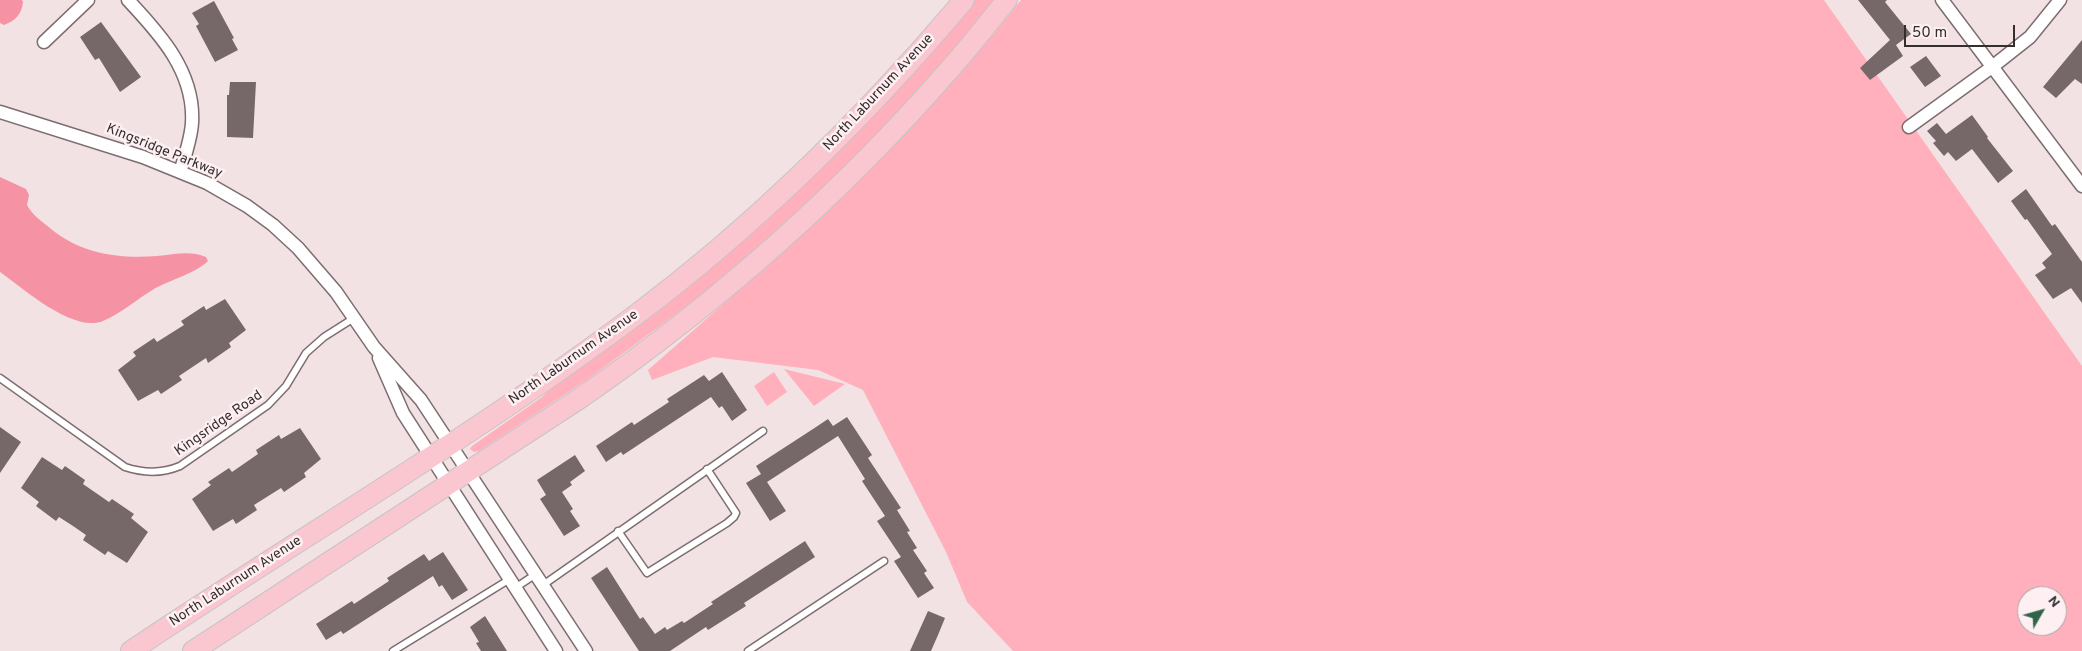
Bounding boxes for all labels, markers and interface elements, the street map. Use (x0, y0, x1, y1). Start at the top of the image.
scale bar (1907, 15, 2018, 47)
text: 50 m (1912, 24, 1947, 43)
street label: North Laburnum Avenue (820, 31, 938, 155)
street label: Kingsridge Parkway (103, 121, 225, 183)
street label: North Laburnum Avenue (506, 307, 642, 409)
street label: Kingsridge Road (172, 388, 266, 460)
street label: North Laburnum Avenue (167, 533, 305, 631)
north arrow (2017, 586, 2067, 636)
text: N (2044, 593, 2063, 611)

